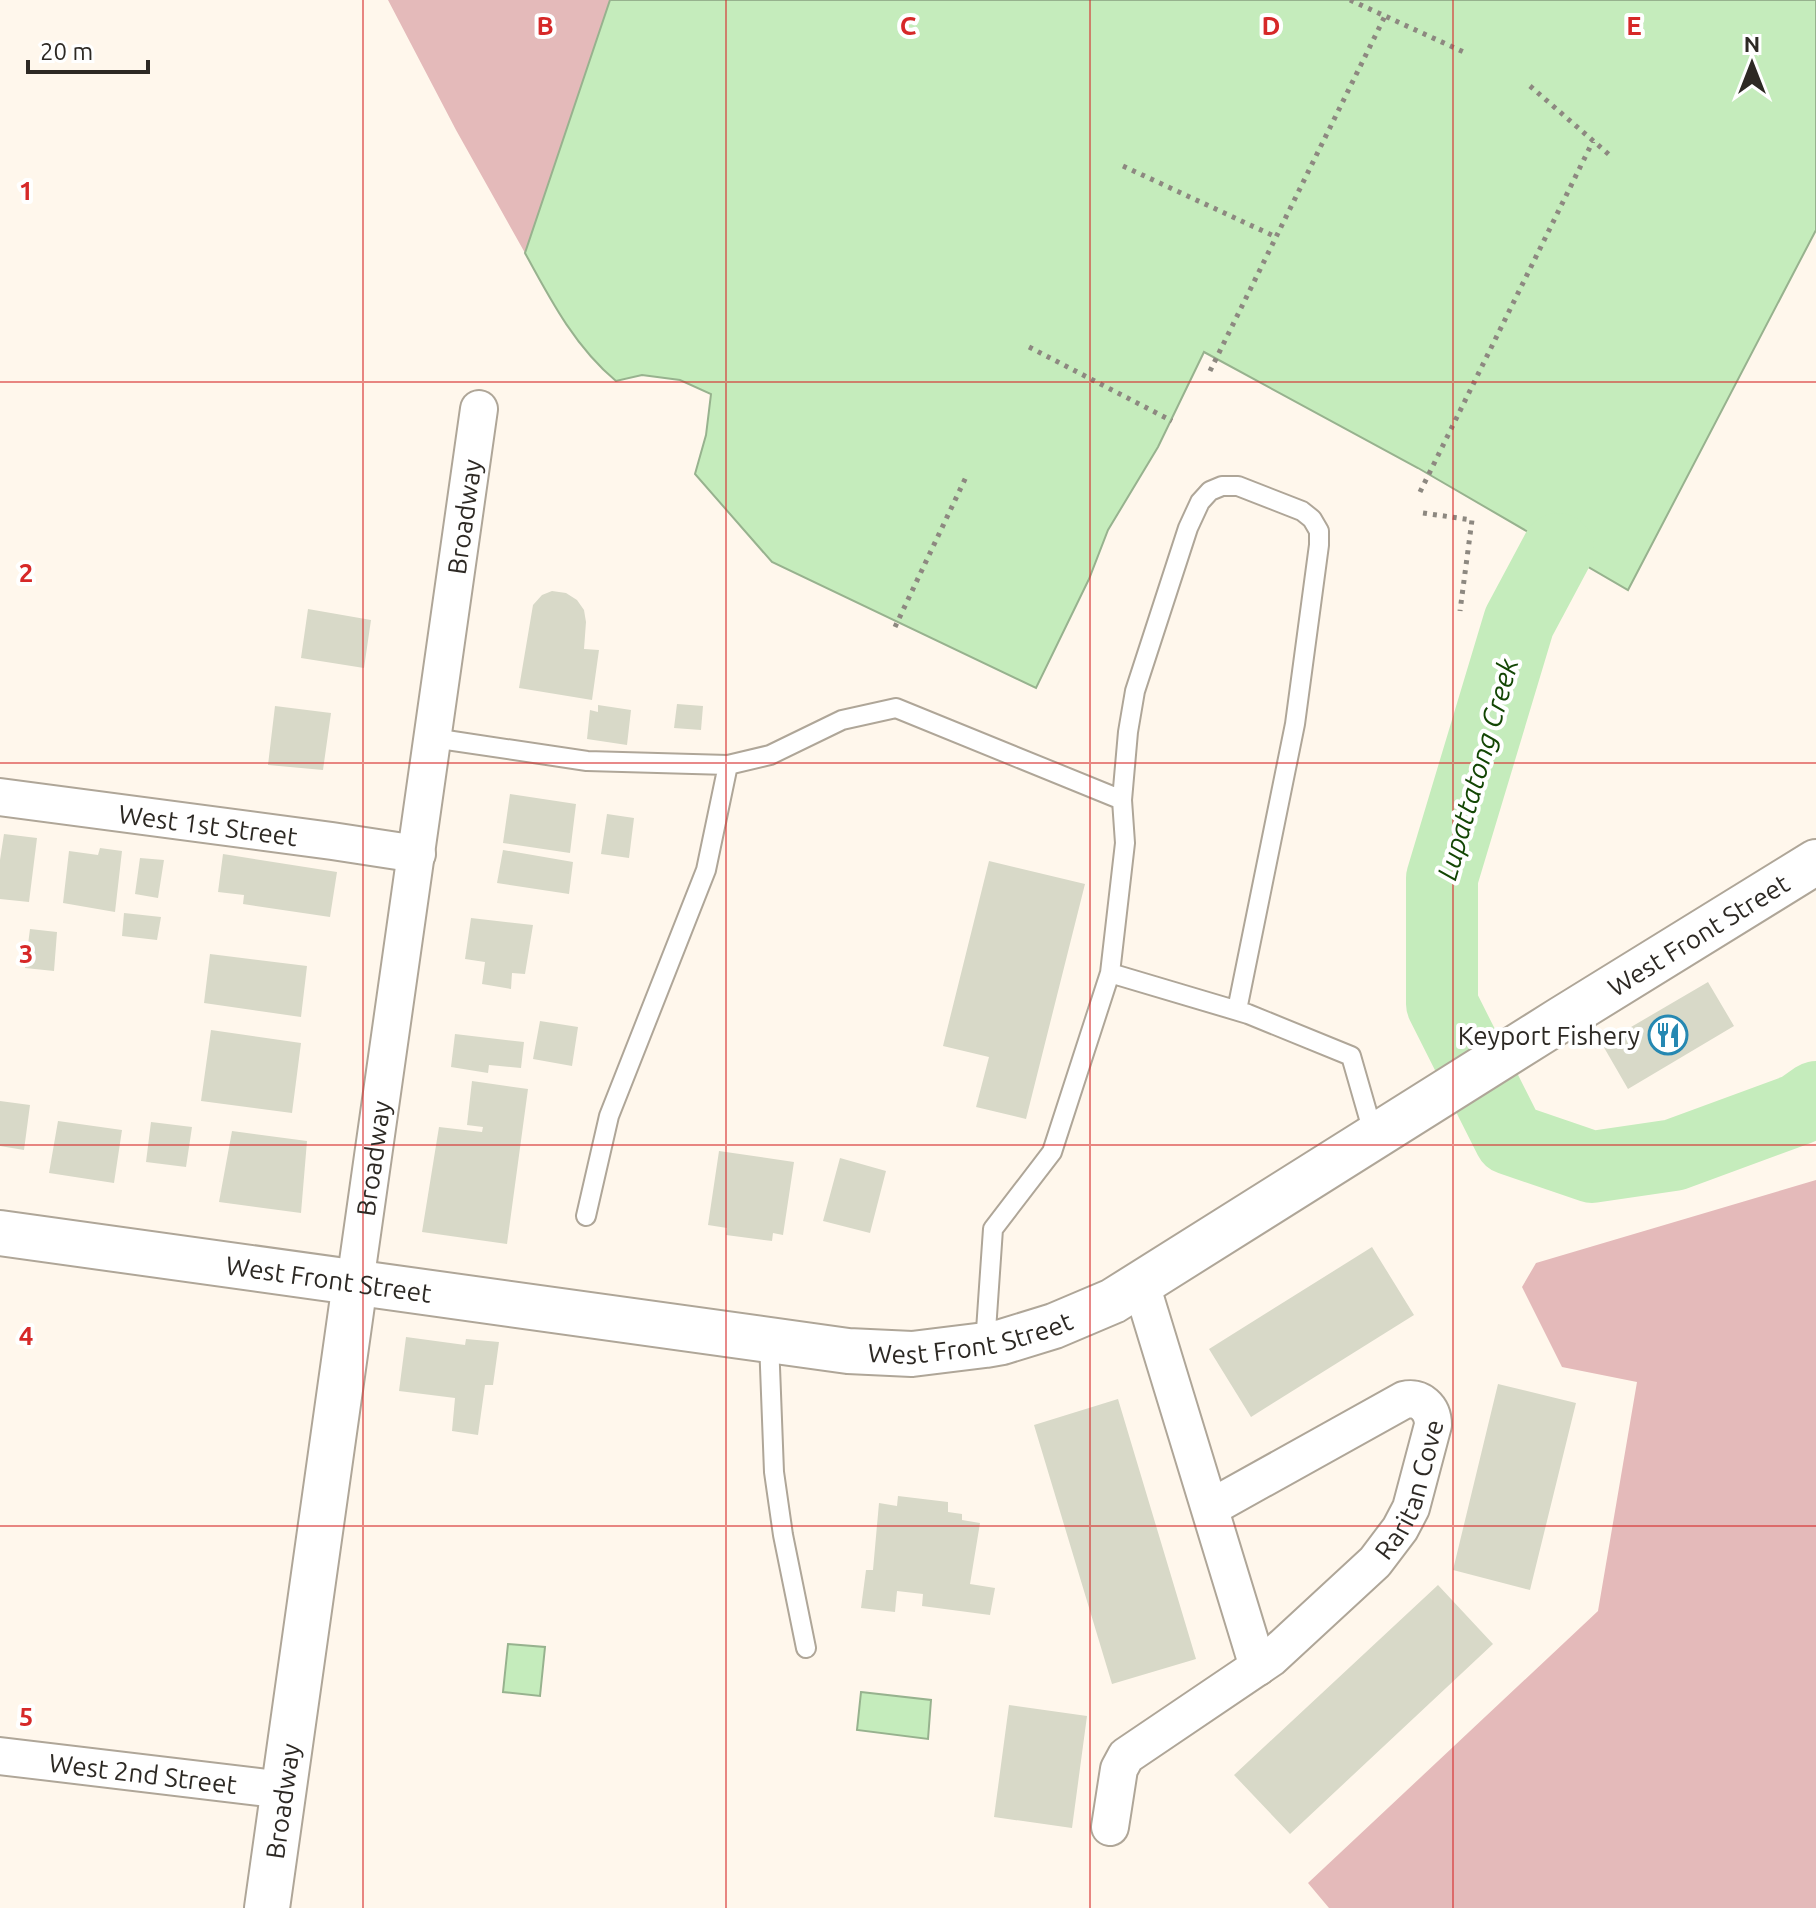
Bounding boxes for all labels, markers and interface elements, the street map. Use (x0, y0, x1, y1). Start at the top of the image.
text: B (536, 11, 554, 40)
text: C (900, 11, 917, 40)
text: D (1262, 11, 1280, 40)
text: E (1626, 11, 1642, 40)
scale bar (28, 24, 148, 74)
north arrow (1712, 24, 1792, 104)
text: N (1744, 31, 1760, 56)
text: 20 m (40, 38, 93, 65)
text: 1 (19, 176, 33, 205)
street label: Broadway (441, 457, 486, 576)
text: 2 (19, 558, 33, 587)
water label: Lupattatong Creek (1431, 654, 1524, 883)
street label: West 1st Street (117, 798, 299, 851)
street label: West Front Street (1602, 868, 1794, 1001)
text: 3 (19, 939, 33, 968)
restaurant icon: Keyport Fishery (1647, 1014, 1689, 1056)
place label: Keyport Fishery (1458, 1021, 1640, 1050)
street label: Broadway (350, 1099, 395, 1218)
street label: West Front Street (224, 1250, 434, 1307)
street label: West Front Street (867, 1306, 1076, 1369)
text: 4 (19, 1321, 33, 1350)
street label: Raritan Cove (1368, 1416, 1448, 1564)
text: 5 (19, 1702, 33, 1731)
street label: Broadway (260, 1741, 305, 1861)
street label: West 2nd Street (48, 1747, 238, 1799)

